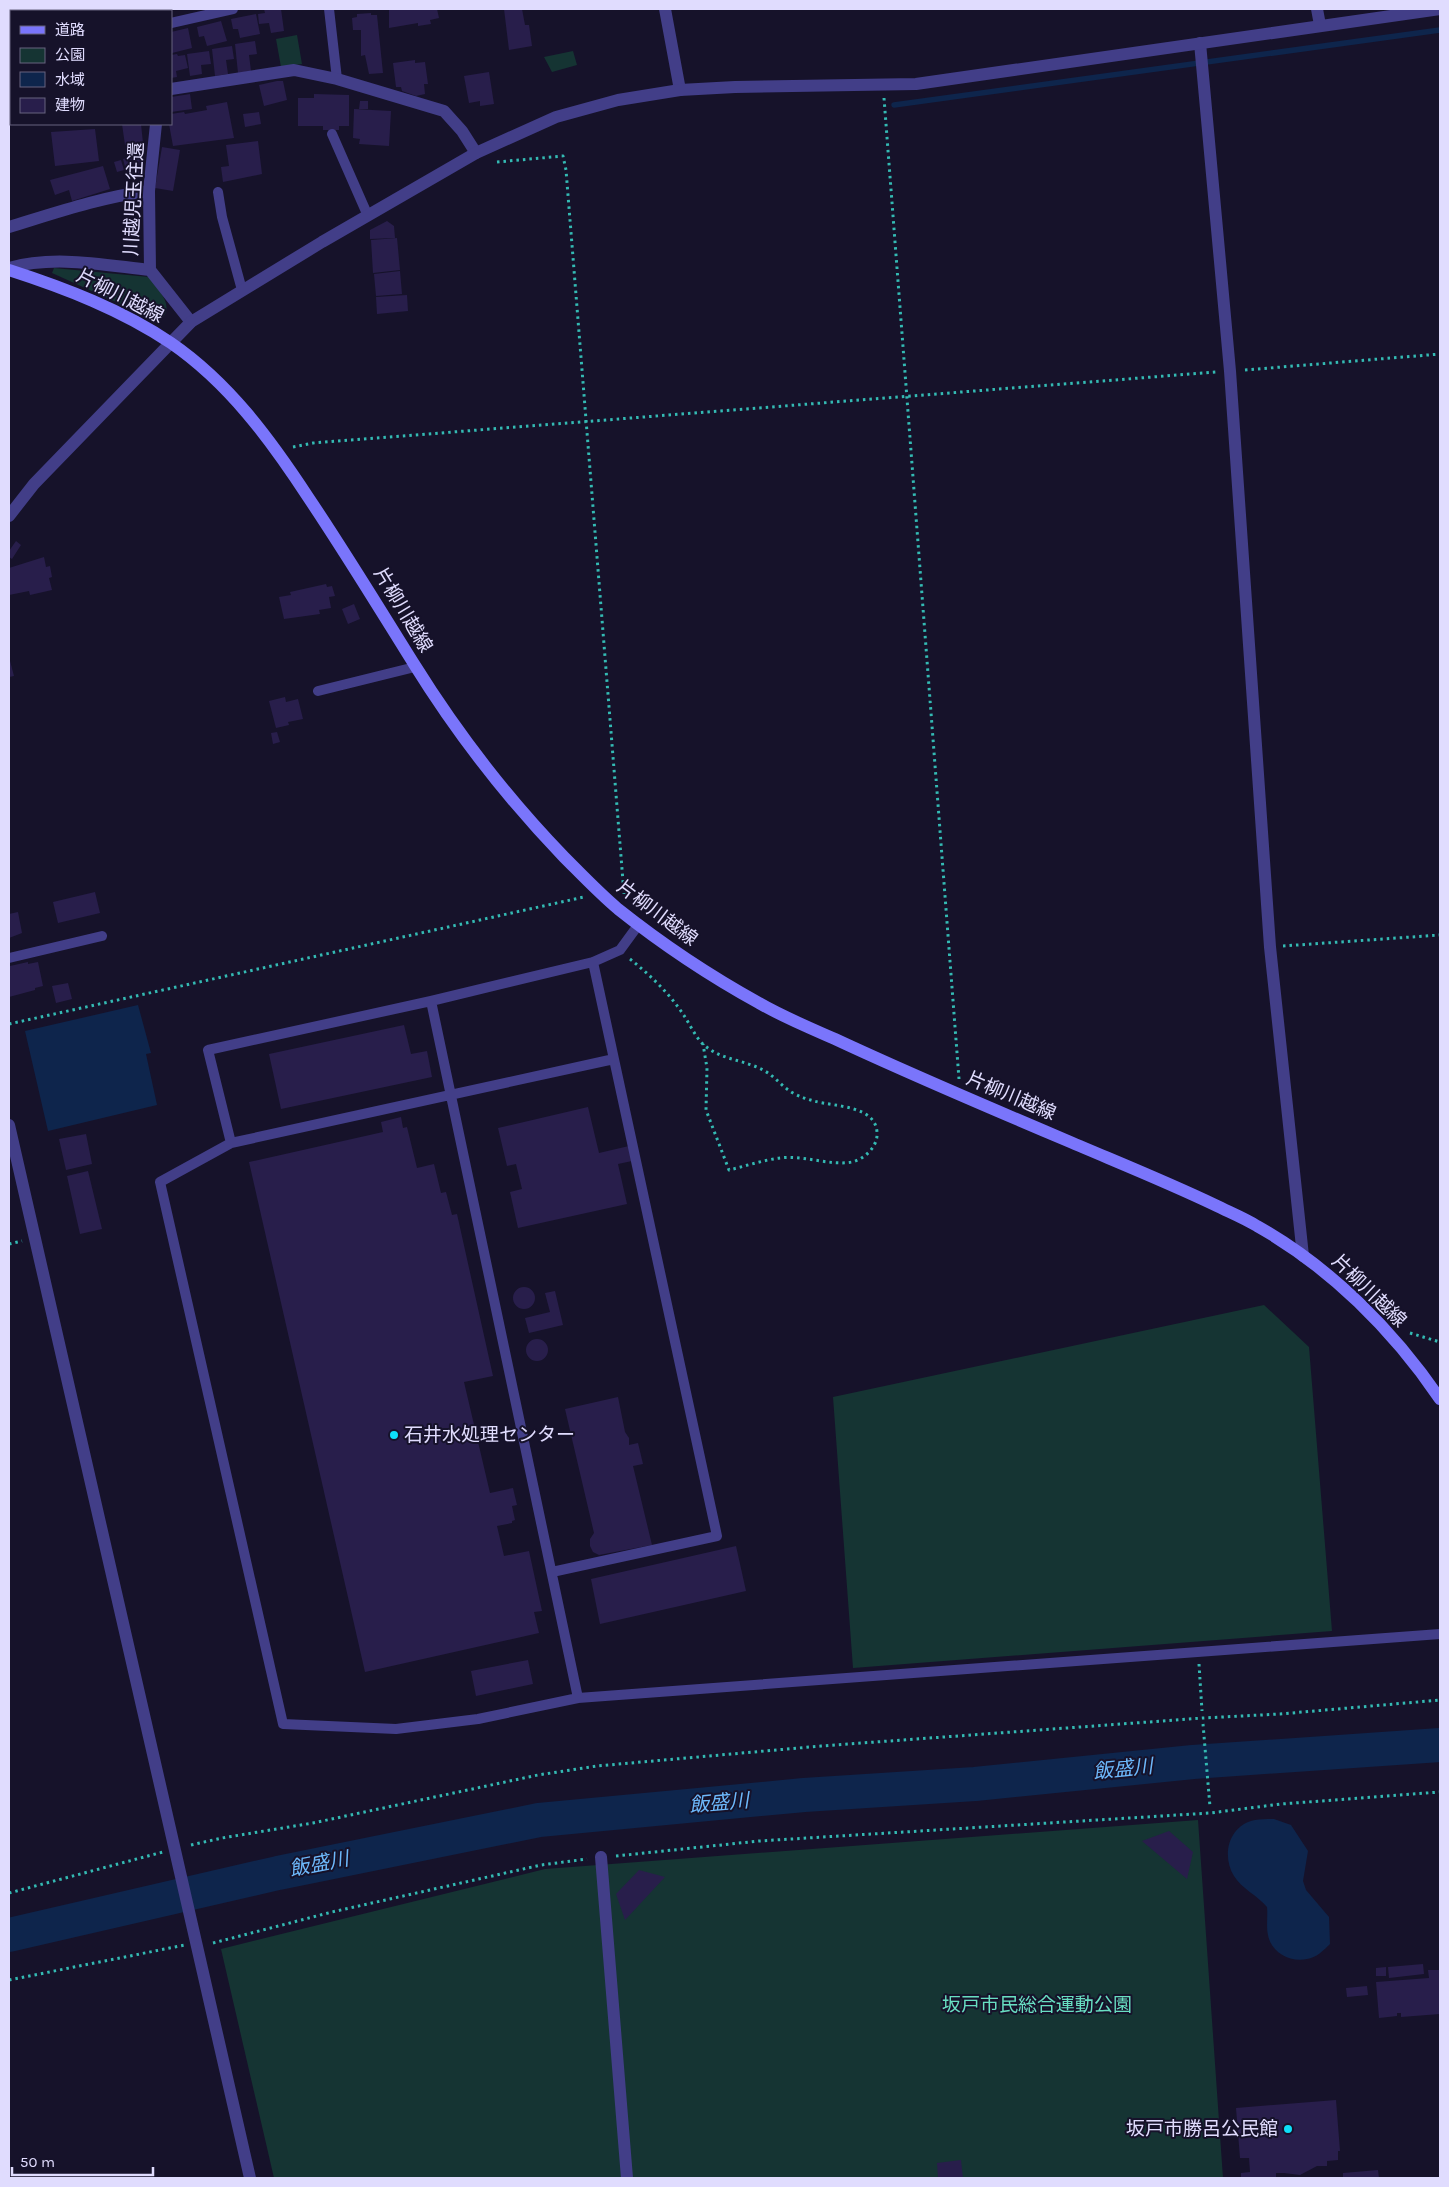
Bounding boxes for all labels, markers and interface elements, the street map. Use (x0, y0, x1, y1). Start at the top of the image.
legend (10, 10, 172, 125)
text: 道路 (55, 21, 85, 39)
text: 公園 (55, 46, 85, 64)
text: 水域 (55, 71, 85, 89)
text: 建物 (55, 96, 85, 114)
street label: 川越児玉往還 (120, 141, 148, 257)
street label: 片柳川越線 (73, 265, 167, 327)
street label: 片柳川越線 (369, 564, 437, 656)
street label: 片柳川越線 (612, 876, 702, 950)
street label: 片柳川越線 (963, 1067, 1059, 1125)
street label: 片柳川越線 (1327, 1250, 1411, 1332)
place label: 石井水処理センター (404, 1424, 575, 1446)
marker: 石井水処理センター (388, 1429, 400, 1441)
water label: 飯盛川 (1092, 1754, 1156, 1784)
water label: 飯盛川 (688, 1789, 752, 1817)
water label: 飯盛川 (287, 1847, 353, 1881)
park label: 坂戸市民総合運動公園 (942, 1994, 1132, 2016)
place label: 坂戸市勝呂公民館 (1126, 2118, 1278, 2140)
marker: 坂戸市勝呂公民館 (1282, 2123, 1294, 2135)
scale bar (12, 2144, 154, 2176)
text: 50 m (20, 2153, 55, 2171)

